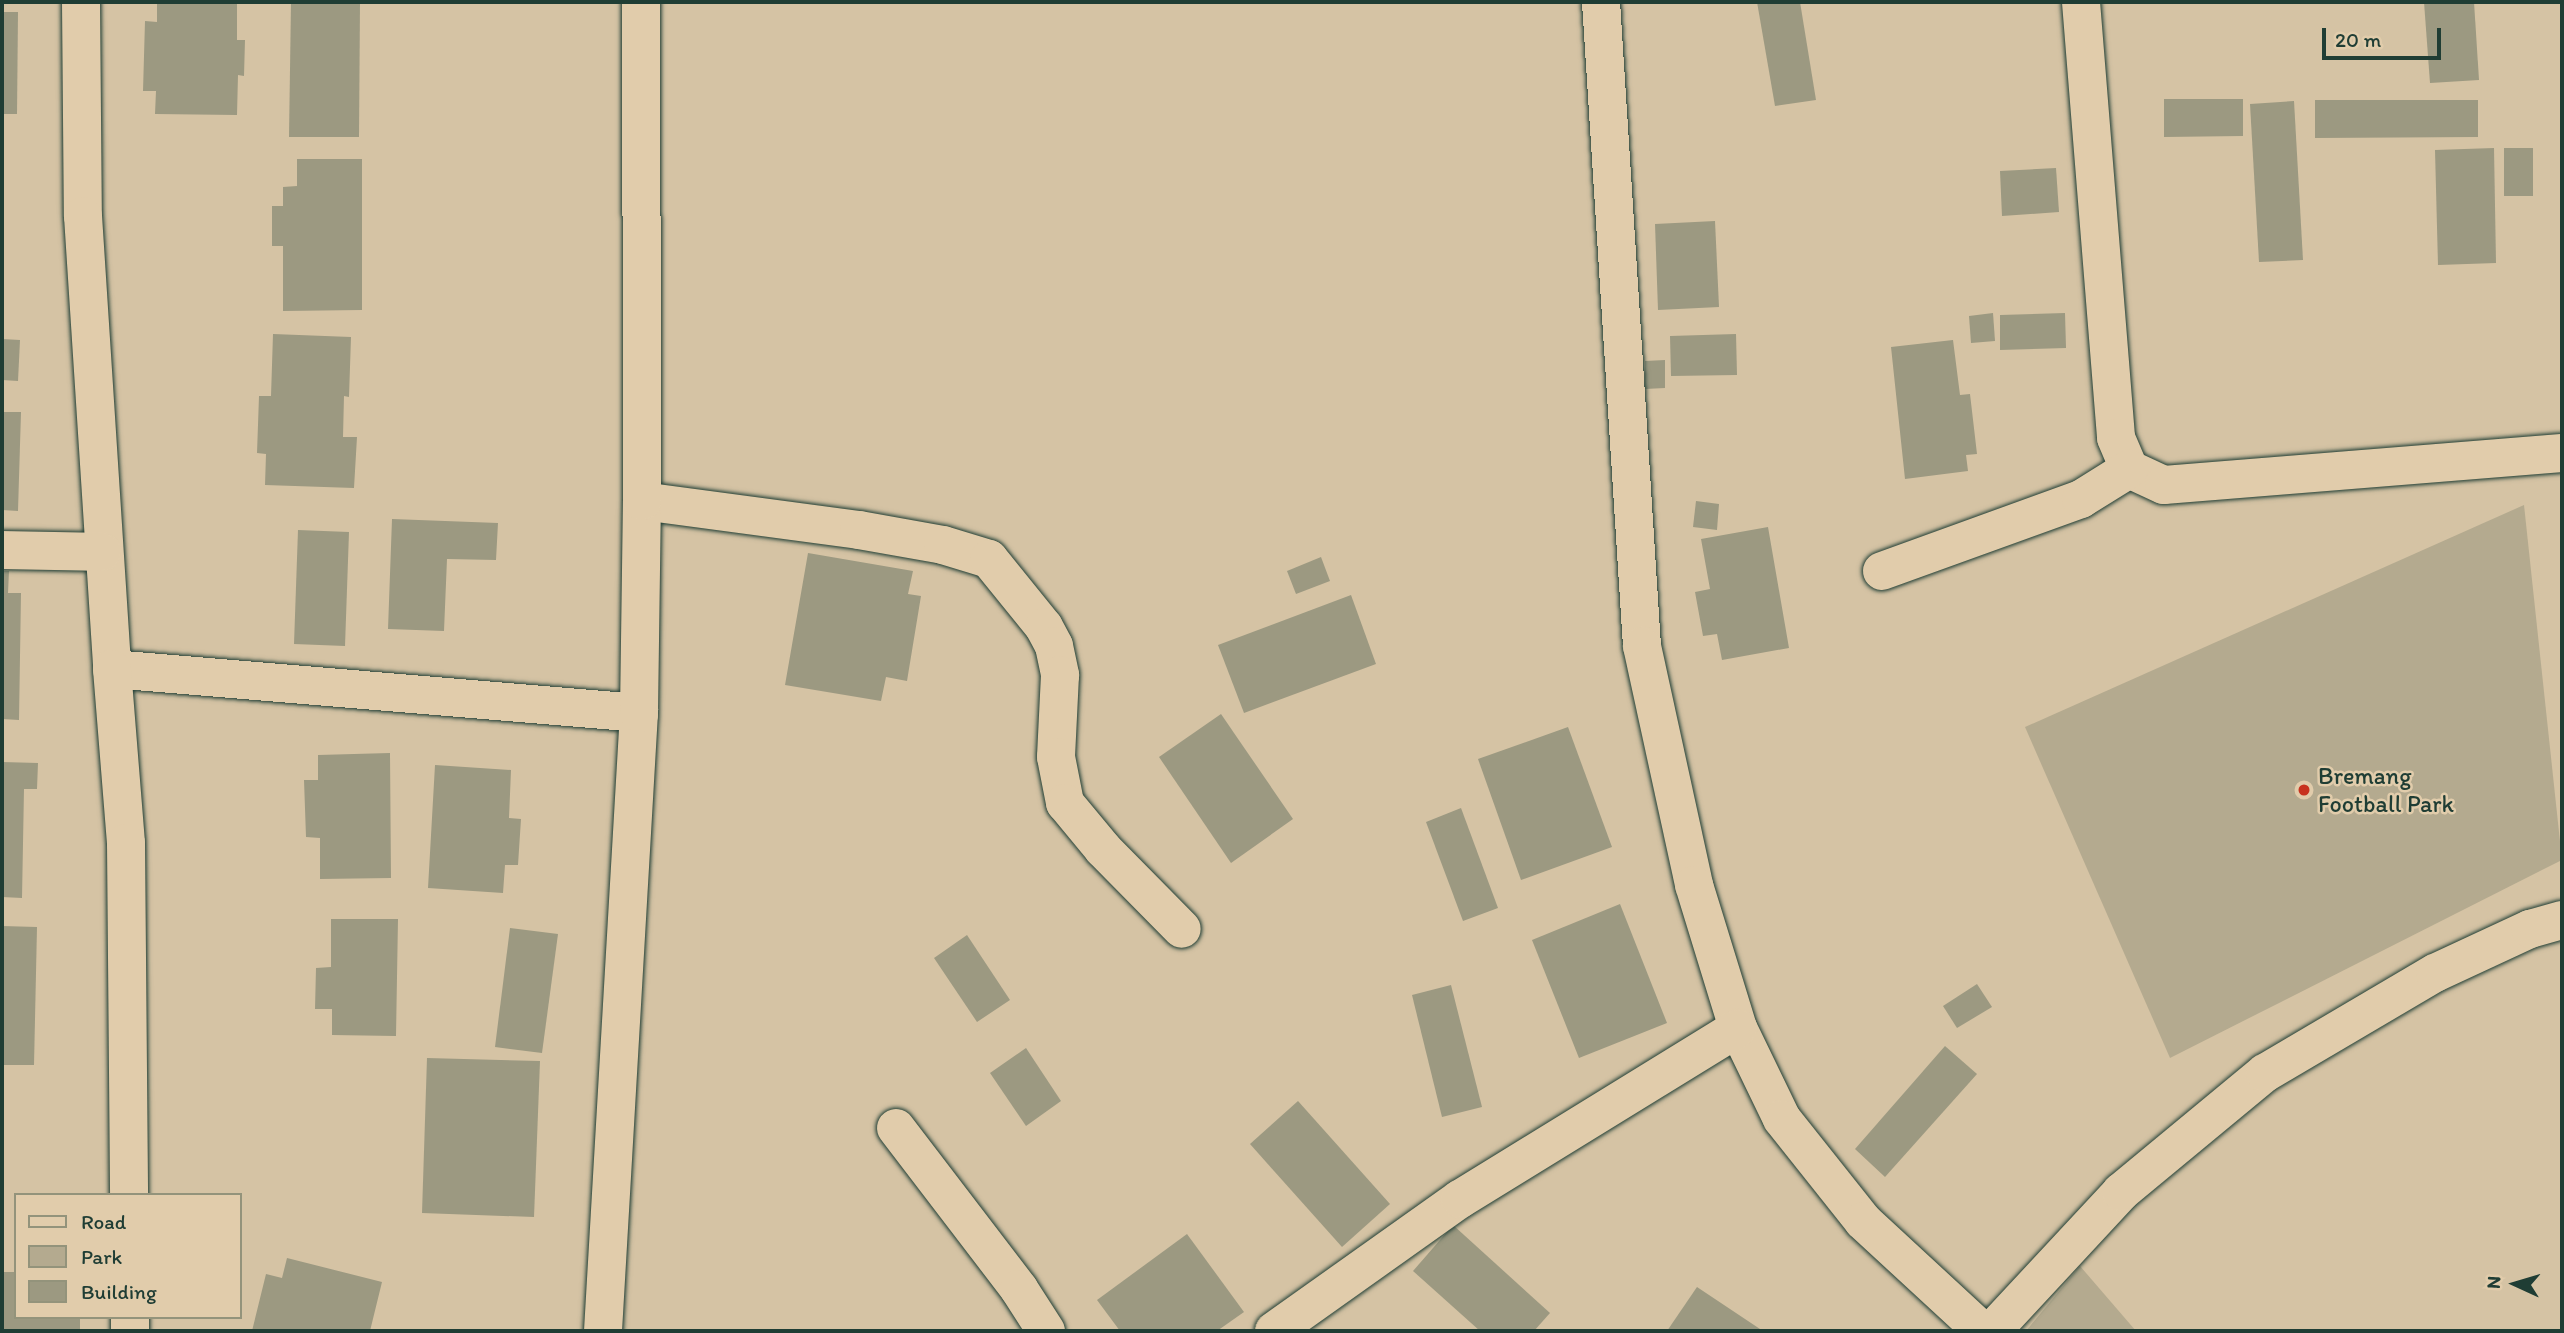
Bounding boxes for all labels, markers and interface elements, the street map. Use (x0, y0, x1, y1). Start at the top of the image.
scale bar (2326, 14, 2445, 58)
text: 20 m (2335, 27, 2381, 52)
place label: Bremang Football Park (2318, 762, 2454, 818)
marker: Bremang Football Park (2296, 782, 2312, 798)
legend (14, 1193, 242, 1319)
text: Road (81, 1209, 126, 1234)
text: Park (81, 1244, 122, 1269)
north arrow (2480, 1249, 2550, 1319)
text: N (2482, 1275, 2505, 1290)
text: Building (81, 1279, 157, 1304)

